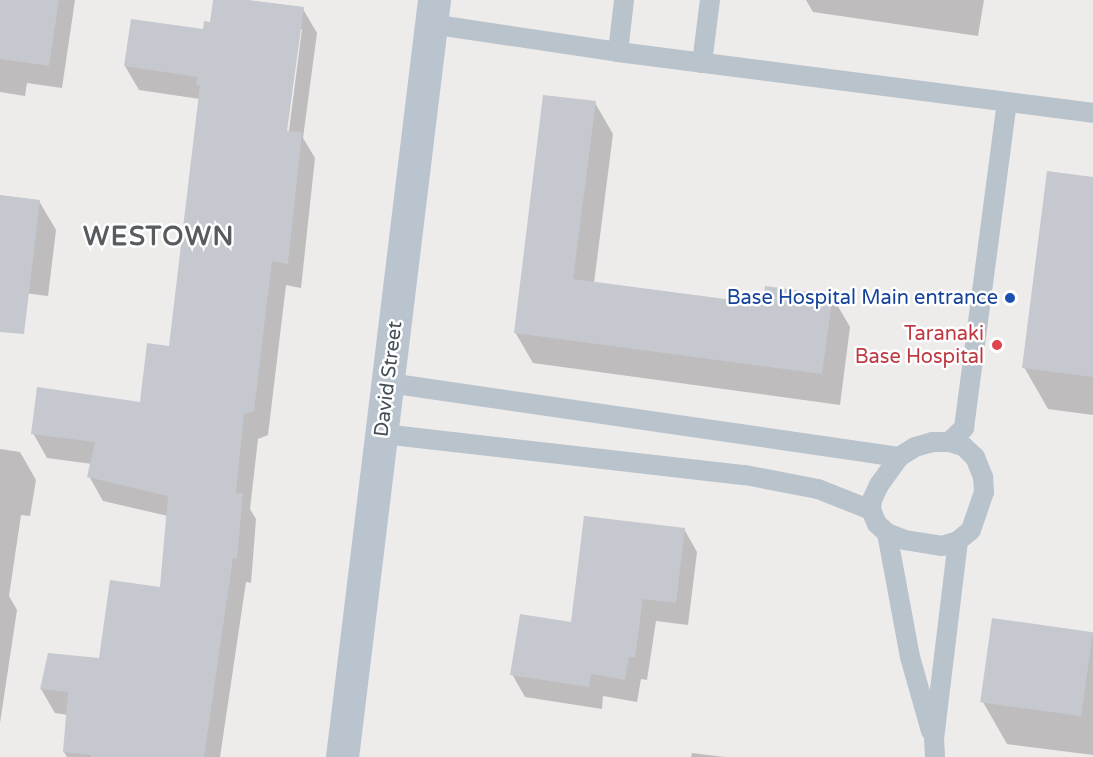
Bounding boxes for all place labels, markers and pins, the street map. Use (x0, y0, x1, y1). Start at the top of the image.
place label: Base Hospital Main entrance (727, 286, 998, 310)
marker: Base Hospital Main entrance (1003, 291, 1017, 305)
place label: Taranaki Base Hospital (855, 322, 984, 369)
marker: Taranaki Base Hospital (988, 336, 1006, 354)

